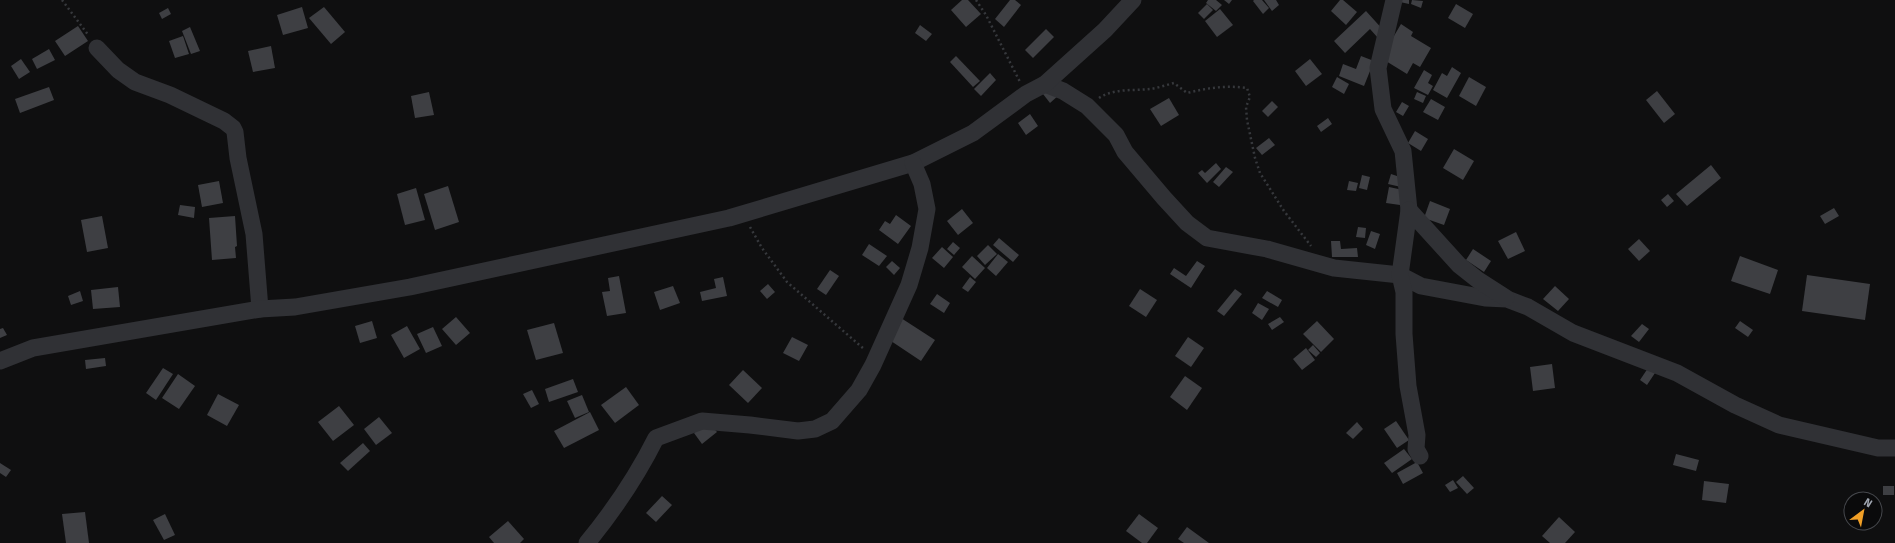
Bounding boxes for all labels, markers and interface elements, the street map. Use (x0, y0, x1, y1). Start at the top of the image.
north arrow (1843, 491, 1883, 531)
text: N (1861, 495, 1875, 510)

